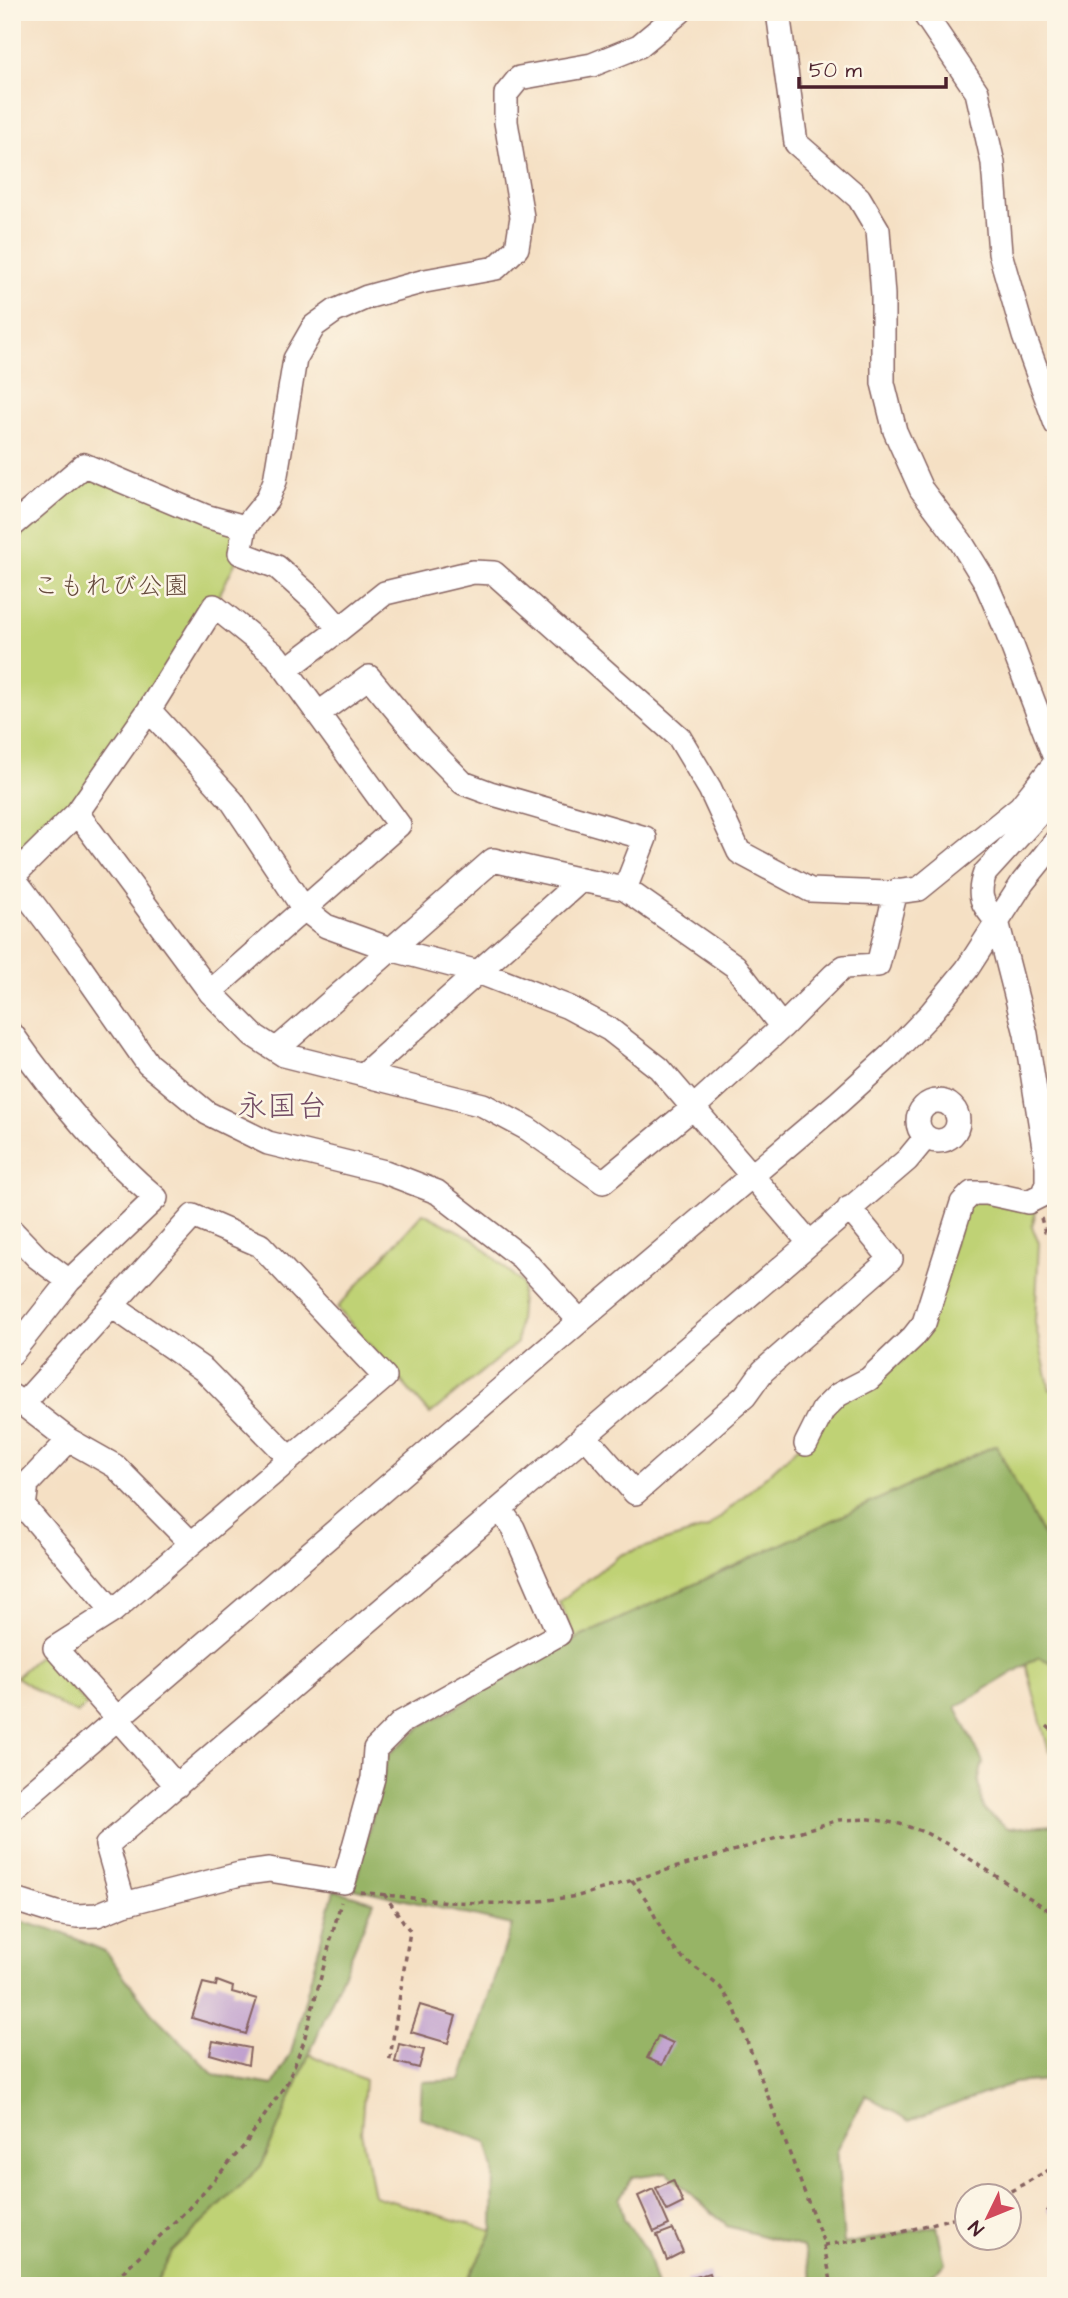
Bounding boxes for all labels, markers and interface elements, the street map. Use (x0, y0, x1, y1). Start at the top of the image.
scale bar (799, 46, 946, 90)
text: 50 m (809, 56, 863, 85)
park label: こもれび公園 (33, 568, 189, 604)
district label: 永国台 (237, 1086, 327, 1128)
north arrow (953, 2182, 1023, 2252)
text: N (963, 2214, 991, 2241)

